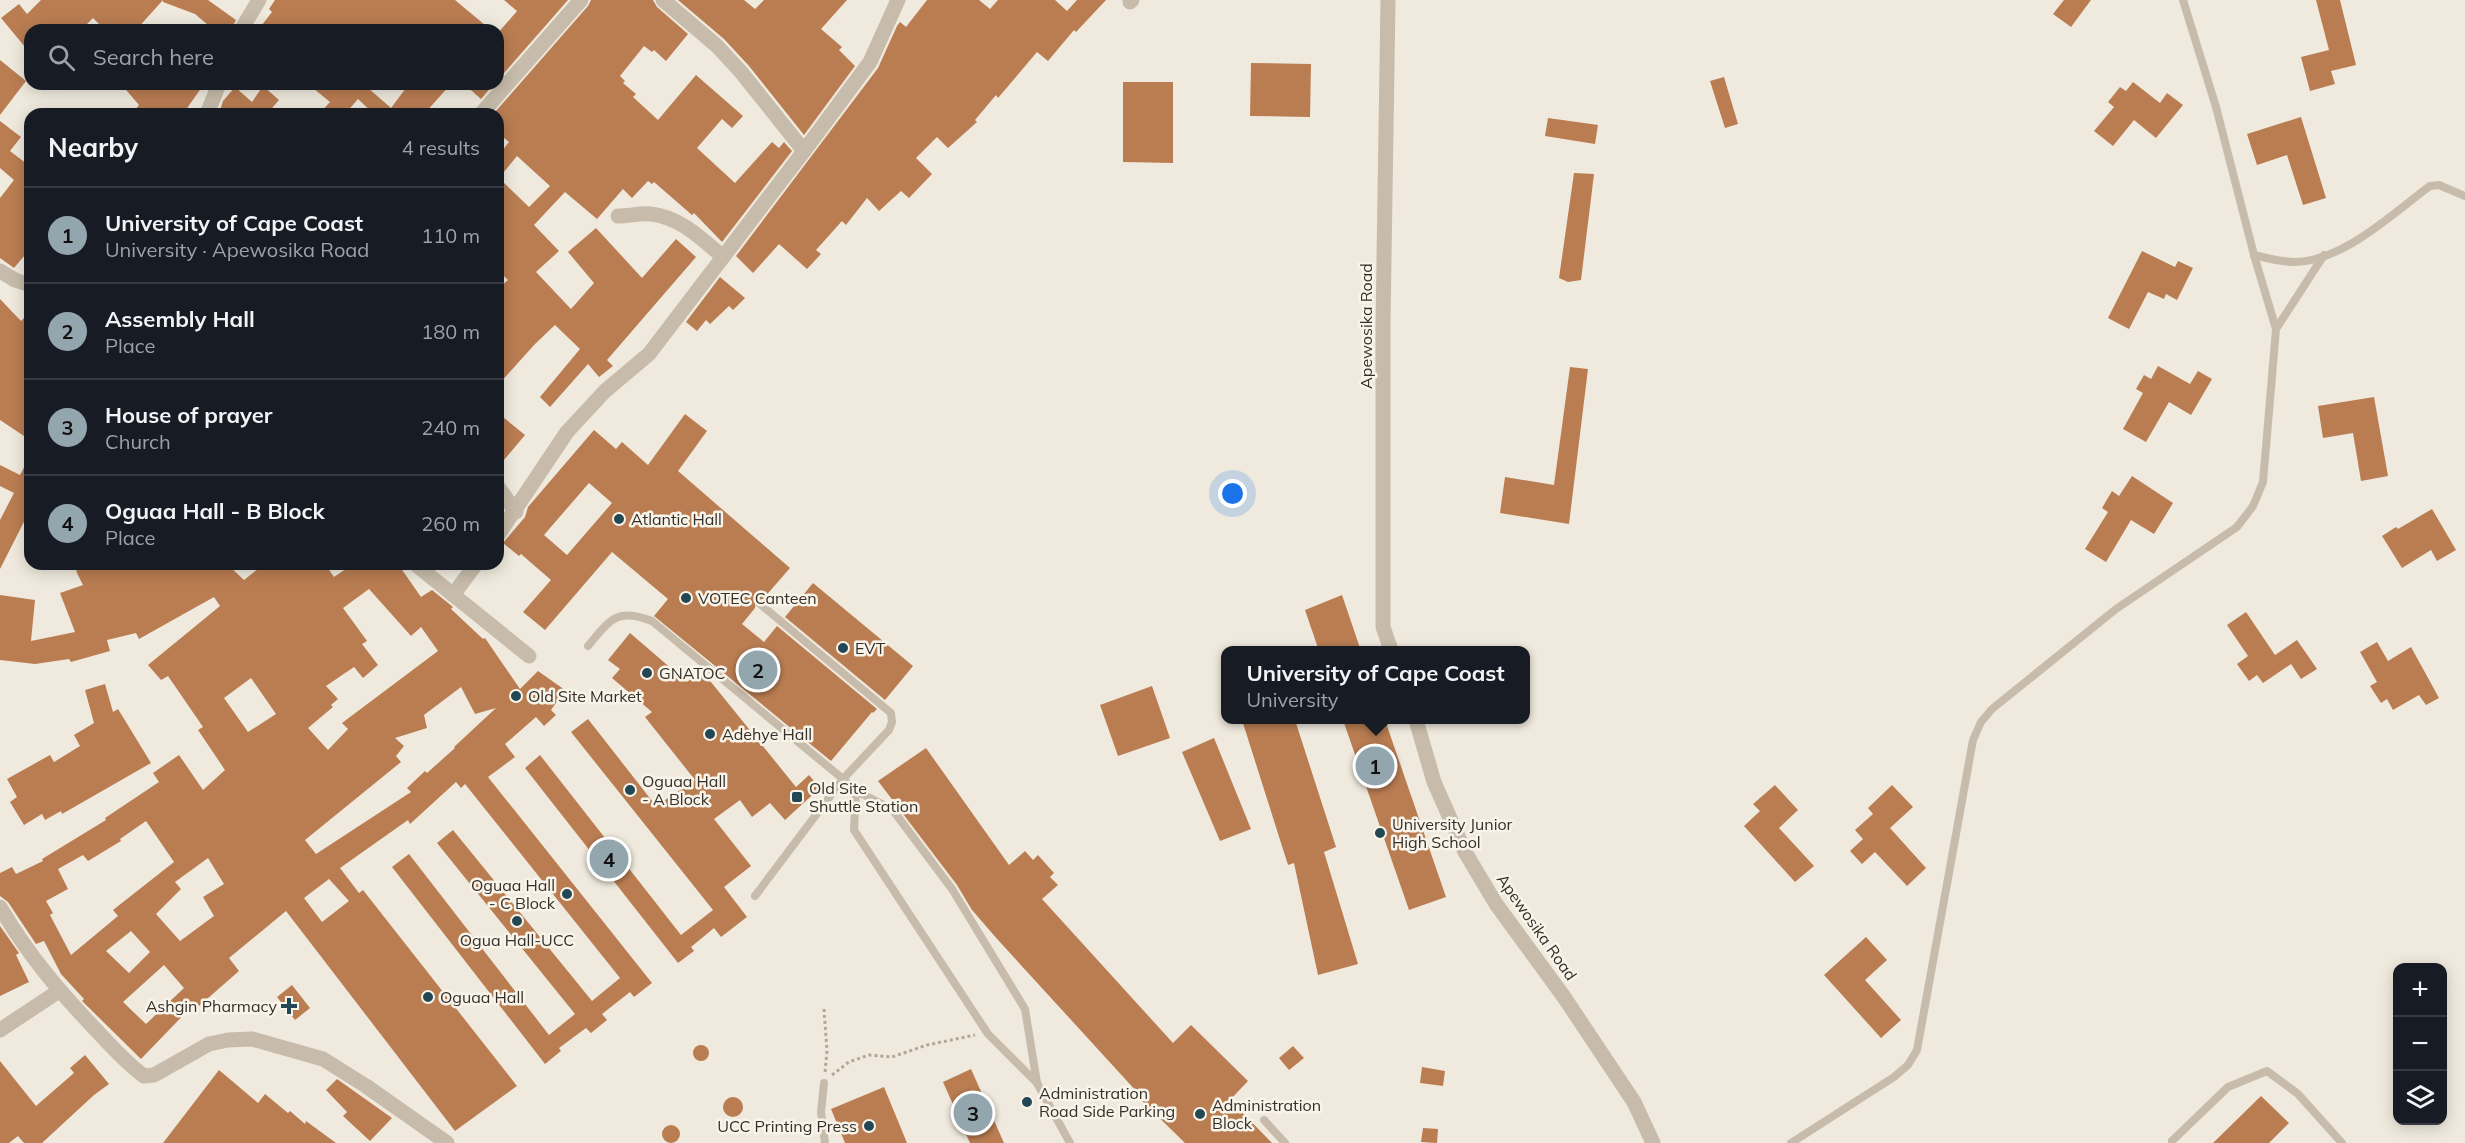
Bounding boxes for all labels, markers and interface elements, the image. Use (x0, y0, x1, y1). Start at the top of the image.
search box (24, 24, 504, 90)
icon: search (45, 41, 78, 74)
text: Search here (93, 43, 214, 71)
text: Nearby (48, 131, 138, 164)
text: 4 results (402, 135, 480, 160)
text: University of Cape Coast (105, 209, 363, 237)
text: 1 (62, 223, 74, 248)
text: 110 m (421, 223, 480, 248)
text: University · Apewosika Road (105, 237, 369, 262)
street label: Apewosika Road (1356, 263, 1376, 389)
text: Assembly Hall (105, 305, 255, 333)
text: 2 (62, 319, 74, 344)
text: 180 m (421, 319, 480, 344)
text: Place (105, 333, 155, 358)
text: House of prayer (105, 401, 272, 429)
text: 3 (62, 415, 74, 440)
text: 240 m (421, 415, 480, 440)
text: Church (105, 429, 171, 454)
your location (1218, 479, 1247, 508)
text: Oguaa Hall - B Block (105, 497, 325, 525)
place label: Atlantic Hall (631, 509, 722, 529)
text: 4 (62, 511, 74, 536)
text: 260 m (421, 511, 480, 536)
marker: Atlantic Hall (612, 512, 626, 526)
text: Place (105, 525, 155, 550)
place label: VOTEC Canteen (698, 588, 817, 608)
marker: VOTEC Canteen (679, 591, 693, 605)
place label: EVT (855, 638, 886, 658)
marker: EVT (836, 641, 850, 655)
popup (1221, 646, 1530, 724)
pin: 2 (738, 648, 777, 692)
text: University of Cape Coast (1246, 659, 1505, 687)
place label: GNATOC (659, 663, 725, 683)
marker: GNATOC (640, 666, 654, 680)
place label: Old Site Market (528, 686, 642, 706)
text: University (1246, 687, 1338, 712)
marker: Old Site Market (509, 689, 523, 703)
place label: Adehye Hall (722, 724, 812, 744)
marker: Adehye Hall (703, 727, 717, 741)
pin: 1 (1356, 744, 1394, 789)
place label: Oguaa Hall - A Block (642, 771, 726, 809)
place label: Old Site Shuttle Station (809, 778, 918, 816)
marker: Oguaa Hall - A Block (623, 783, 637, 797)
marker: Old Site Shuttle Station (790, 790, 804, 804)
place label: University Junior High School (1392, 814, 1513, 852)
marker: University Junior High School (1373, 826, 1387, 840)
pin: 4 (590, 836, 628, 882)
street label: Apewosika Road (1493, 870, 1581, 984)
place label: Oguaa Hall - C Block (471, 875, 556, 913)
marker: Oguaa Hall - C Block (560, 887, 574, 901)
marker: Ogua Hall-UCC (510, 914, 524, 928)
place label: Ogua Hall-UCC (460, 930, 574, 950)
map controls (2393, 963, 2447, 1125)
button: + (2393, 963, 2447, 1017)
place label: Oguaa Hall (440, 987, 524, 1007)
marker: Oguaa Hall (421, 990, 435, 1004)
place label: Ashgin Pharmacy (146, 996, 277, 1016)
marker: Ashgin Pharmacy (282, 999, 296, 1013)
button: − (2393, 1017, 2447, 1071)
button: layers (2393, 1071, 2447, 1125)
place label: Administration Road Side Parking (1039, 1083, 1175, 1121)
pin: 3 (954, 1090, 992, 1136)
marker: Administration Road Side Parking (1020, 1095, 1034, 1109)
place label: Administration Block (1212, 1095, 1321, 1133)
marker: Administration Block (1193, 1107, 1207, 1121)
place label: UCC Printing Press (717, 1116, 857, 1136)
marker: UCC Printing Press (862, 1119, 876, 1133)

